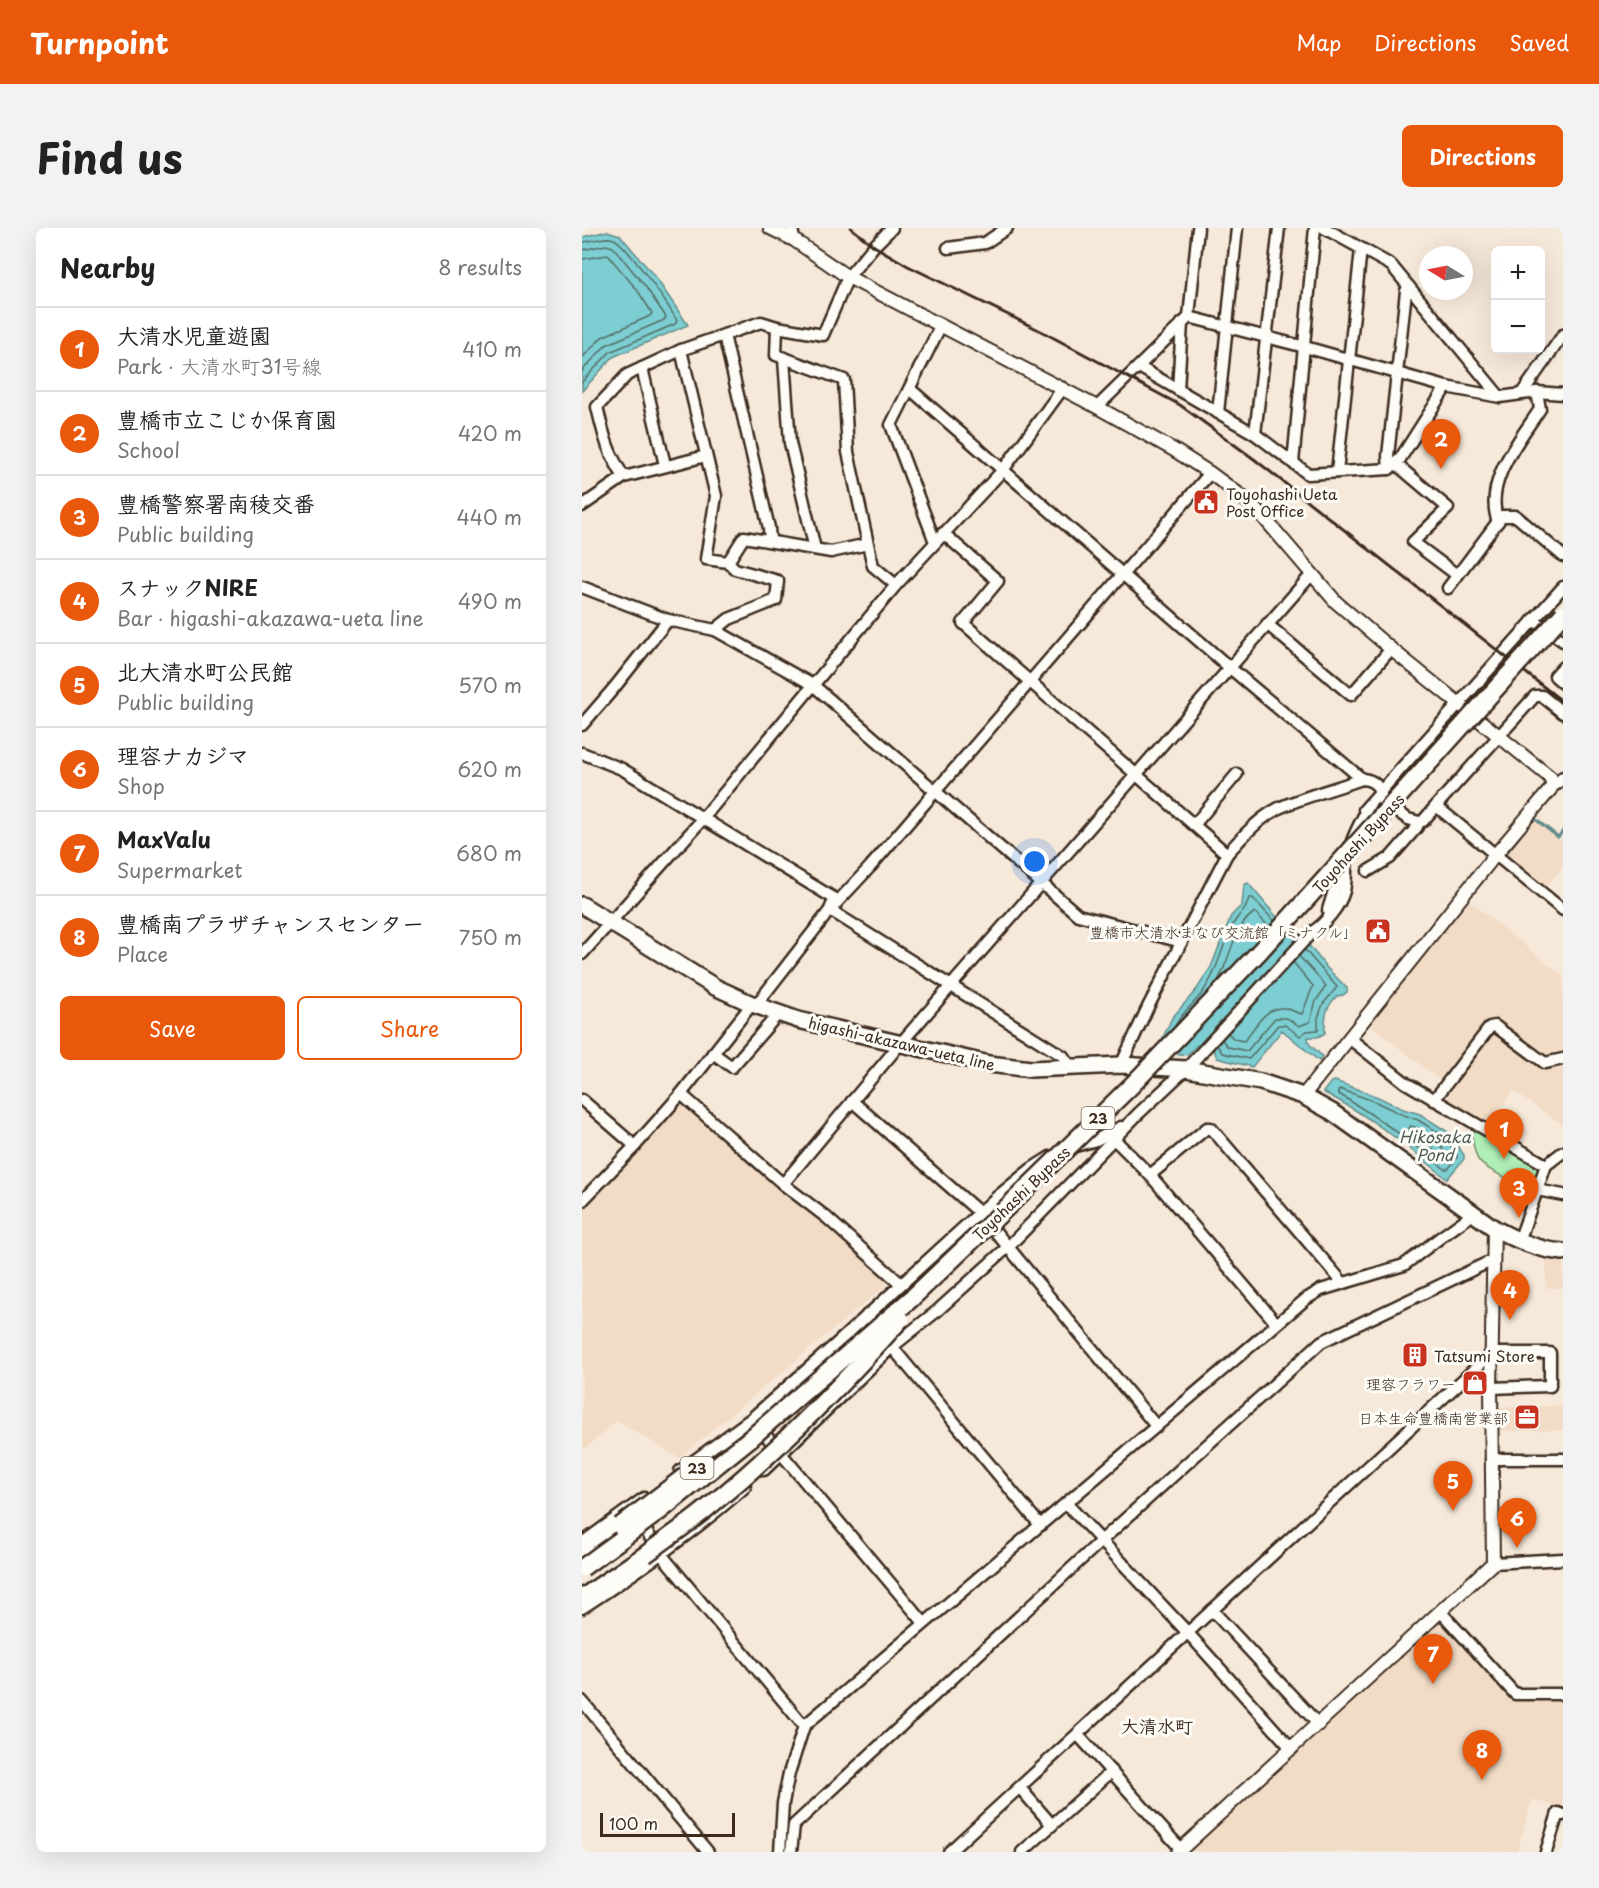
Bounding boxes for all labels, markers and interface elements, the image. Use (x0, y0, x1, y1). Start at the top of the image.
text: Turnpoint (30, 21, 169, 64)
text: Map (1296, 26, 1341, 58)
text: Directions (1374, 26, 1476, 58)
text: Saved (1509, 26, 1569, 58)
text: Find us (36, 125, 183, 188)
button: Directions (1402, 125, 1563, 187)
north arrow (1419, 246, 1473, 300)
map controls (1491, 246, 1545, 354)
button: + (1491, 246, 1545, 300)
text: Nearby (60, 248, 155, 287)
text: 8 results (438, 252, 522, 282)
button: − (1491, 300, 1545, 354)
text: 大清水児童遊園 (117, 318, 271, 351)
text: 1 (75, 334, 84, 364)
text: 410 m (462, 334, 522, 364)
text: Park · 大清水町31号線 (117, 351, 321, 381)
text: 豊橋市立こじか保育園 (117, 402, 337, 435)
text: 2 (72, 418, 87, 448)
text: 420 m (458, 418, 522, 448)
pin: 2 (1422, 420, 1460, 469)
text: School (117, 435, 180, 465)
place label: Toyohashi Ueta Post Office (1226, 482, 1338, 522)
text: 豊橋警察署南稜交番 (117, 486, 315, 519)
public building icon: Toyohashi Ueta Post Office (1191, 487, 1221, 517)
text: 3 (73, 502, 86, 532)
text: 440 m (457, 502, 522, 532)
text: Public building (117, 519, 254, 549)
text: スナックNIRE (117, 570, 258, 603)
text: 4 (73, 586, 86, 616)
text: 490 m (458, 586, 522, 616)
text: Bar · higashi-akazawa-ueta line (117, 603, 424, 633)
text: 北大清水町公民館 (117, 654, 293, 687)
text: 5 (73, 670, 86, 700)
text: 570 m (458, 670, 522, 700)
text: Public building (117, 687, 254, 717)
text: 理容ナカジマ (117, 738, 249, 771)
text: 6 (72, 754, 87, 784)
text: 620 m (458, 754, 522, 784)
text: Shop (117, 771, 165, 801)
street label: Toyohashi Bypass (1307, 788, 1409, 898)
text: MaxValu (117, 822, 211, 855)
text: 7 (74, 838, 85, 868)
text: 680 m (456, 838, 522, 868)
your location (1020, 847, 1049, 876)
text: Supermarket (117, 855, 243, 885)
text: 豊橋南プラザチャンスセンター (117, 906, 424, 939)
public building icon: 豊橋市大清水まなび交流館「ミナクル」 (1363, 916, 1393, 946)
place label: 豊橋市大清水まなび交流館「ミナクル」 (1089, 920, 1358, 943)
text: 8 (73, 922, 86, 952)
text: 750 m (459, 922, 522, 952)
text: Place (117, 939, 168, 969)
button: Save (60, 996, 285, 1060)
button: Share (297, 996, 522, 1060)
street label: higashi-akazawa-ueta line (806, 1010, 998, 1076)
road number: 23 (1082, 1107, 1114, 1129)
pin: 1 (1484, 1110, 1524, 1159)
water label: Hikosaka Pond (1399, 1124, 1472, 1166)
street label: Toyohashi Bypass (967, 1140, 1075, 1246)
pin: 3 (1500, 1168, 1538, 1218)
pin: 4 (1490, 1270, 1530, 1320)
building icon: Tatsumi Store (1400, 1340, 1430, 1370)
place label: Tatsumi Store (1434, 1344, 1535, 1367)
shop icon: 理容フラワー (1460, 1368, 1490, 1398)
place label: 理容フラワー (1366, 1372, 1456, 1395)
office icon: 日本生命豊橋南営業部 (1512, 1402, 1542, 1432)
place label: 日本生命豊橋南営業部 (1358, 1406, 1508, 1429)
road number: 23 (680, 1457, 714, 1479)
pin: 5 (1434, 1462, 1472, 1511)
pin: 6 (1498, 1498, 1536, 1548)
pin: 7 (1414, 1634, 1452, 1684)
district label: 大清水町 (1121, 1712, 1193, 1739)
pin: 8 (1462, 1730, 1502, 1780)
scale bar (600, 1810, 735, 1838)
text: 100 m (609, 1811, 658, 1835)

